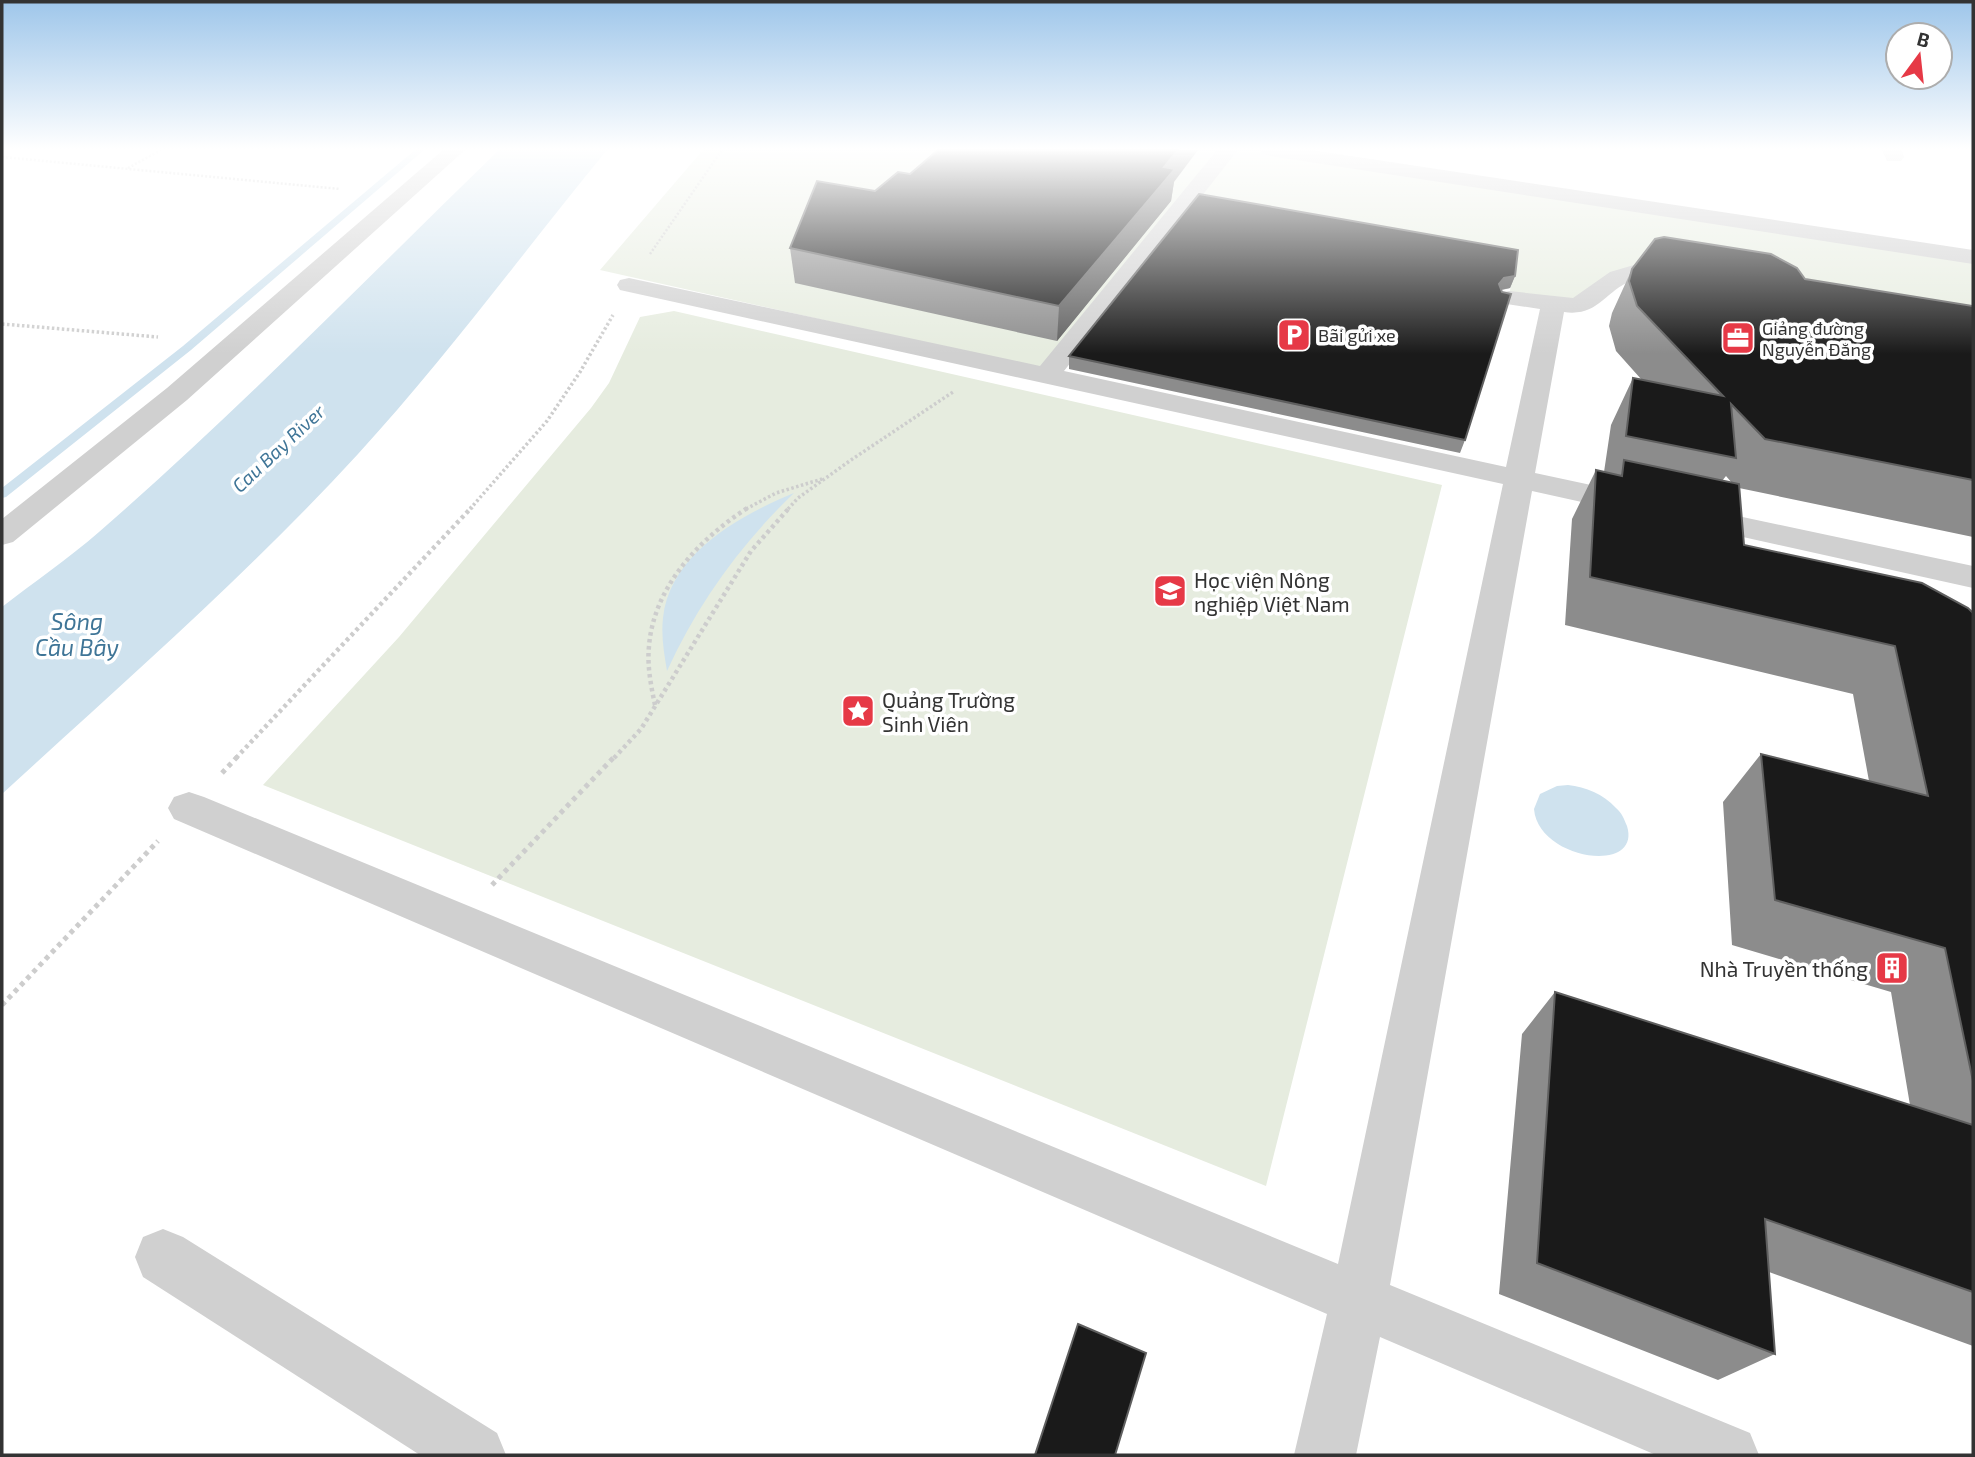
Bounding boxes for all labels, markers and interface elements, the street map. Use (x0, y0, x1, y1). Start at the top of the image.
north arrow (1884, 21, 1954, 91)
text: B (1915, 26, 1932, 52)
parking icon: Bãi gửi xe (1275, 316, 1313, 354)
place label: Giảng đường Nguyễn Đăng (1762, 317, 1871, 360)
office icon: Giảng đường Nguyễn Đăng (1719, 319, 1757, 357)
place label: Bãi gửi xe (1318, 324, 1396, 346)
water label: Cau Bay River (227, 399, 330, 497)
place label: Học viện Nông nghiệp Việt Nam (1194, 567, 1350, 616)
school or university icon: Học viện Nông nghiệp Việt Nam (1151, 572, 1189, 610)
water label: Sông Cầu Bây (35, 607, 120, 661)
place label: Quảng Trường Sinh Viên (882, 687, 1015, 736)
place icon: Quảng Trường Sinh Viên (839, 692, 877, 730)
building icon: Nhà Truyền thống (1873, 949, 1911, 987)
place label: Nhà Truyền thống (1700, 956, 1868, 981)

